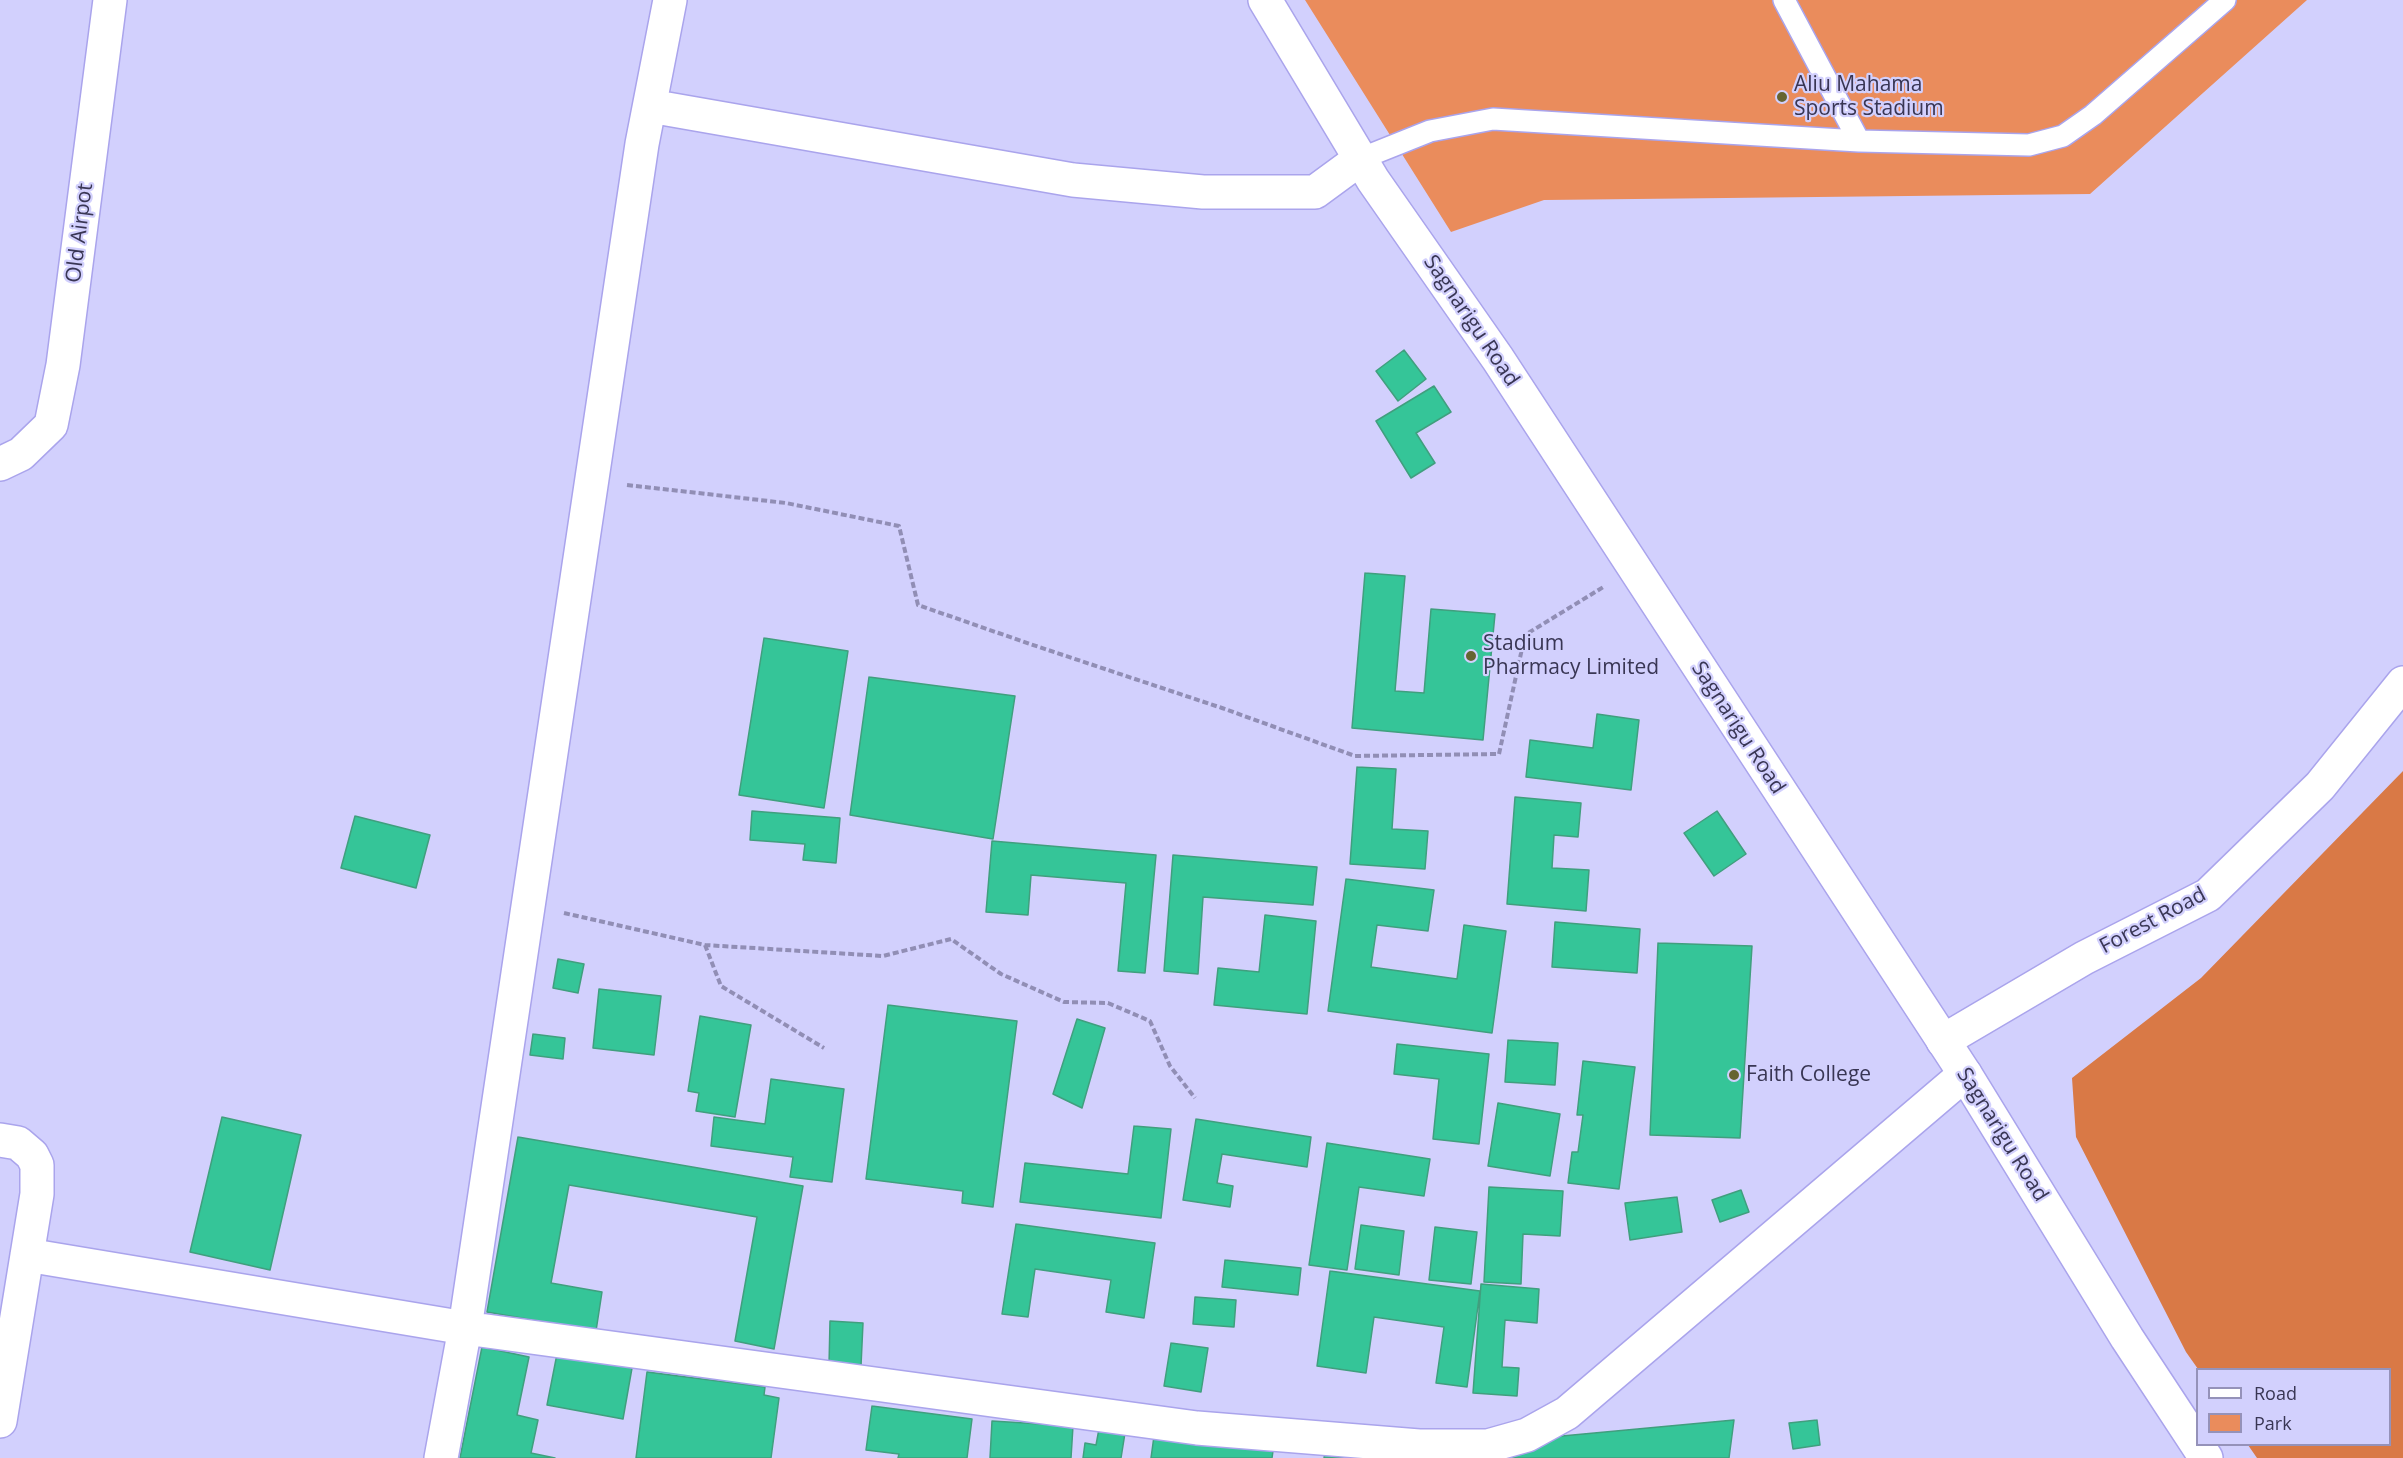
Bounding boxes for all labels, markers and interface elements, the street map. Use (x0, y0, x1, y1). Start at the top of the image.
place label: Aliu Mahama Sports Stadium (1794, 72, 1944, 122)
marker: Aliu Mahama Sports Stadium (1775, 90, 1789, 104)
street label: Old Airpot (61, 182, 99, 284)
street label: Sagnarigu Road (1418, 251, 1524, 391)
place label: Stadium Pharmacy Limited (1483, 631, 1659, 681)
marker: Stadium Pharmacy Limited (1464, 649, 1478, 663)
street label: Sagnarigu Road (1686, 657, 1790, 799)
street label: Forest Road (2095, 882, 2211, 960)
place label: Faith College (1746, 1062, 1871, 1088)
street label: Sagnarigu Road (1951, 1064, 2053, 1206)
marker: Faith College (1727, 1068, 1741, 1082)
legend (2196, 1368, 2391, 1446)
text: Road (2254, 1381, 2297, 1405)
text: Park (2254, 1411, 2292, 1435)

